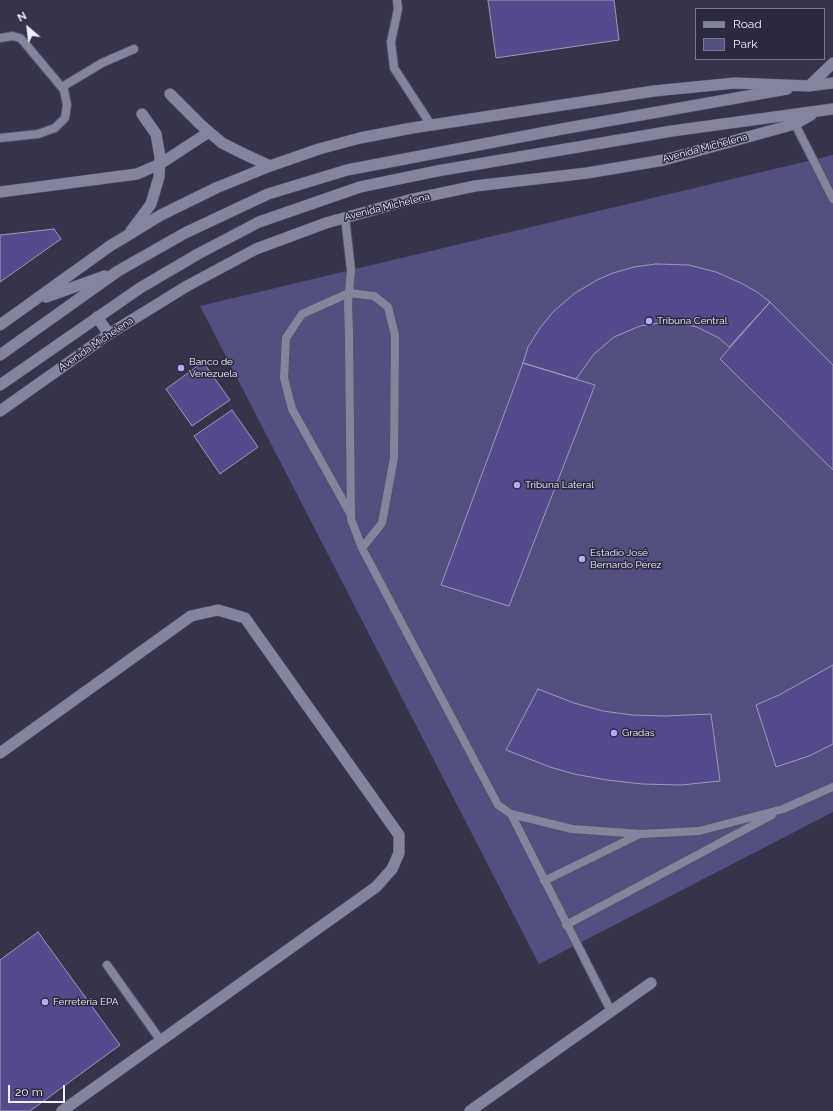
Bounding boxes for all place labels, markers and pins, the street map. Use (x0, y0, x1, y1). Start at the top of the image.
place label: Tribuna Central (657, 315, 727, 327)
marker: Tribuna Central (644, 316, 654, 326)
place label: Banco de Venezuela (189, 356, 238, 380)
marker: Banco de Venezuela (176, 363, 186, 373)
place label: Tribuna Lateral (525, 479, 594, 491)
marker: Tribuna Lateral (512, 480, 522, 490)
place label: Estadio José Bernardo Pérez (590, 547, 661, 570)
marker: Estadio José Bernardo Pérez (577, 554, 587, 564)
place label: Gradas (622, 727, 655, 739)
marker: Gradas (609, 728, 619, 738)
place label: Ferreteria EPA (53, 996, 119, 1008)
marker: Ferreteria EPA (40, 997, 50, 1007)

